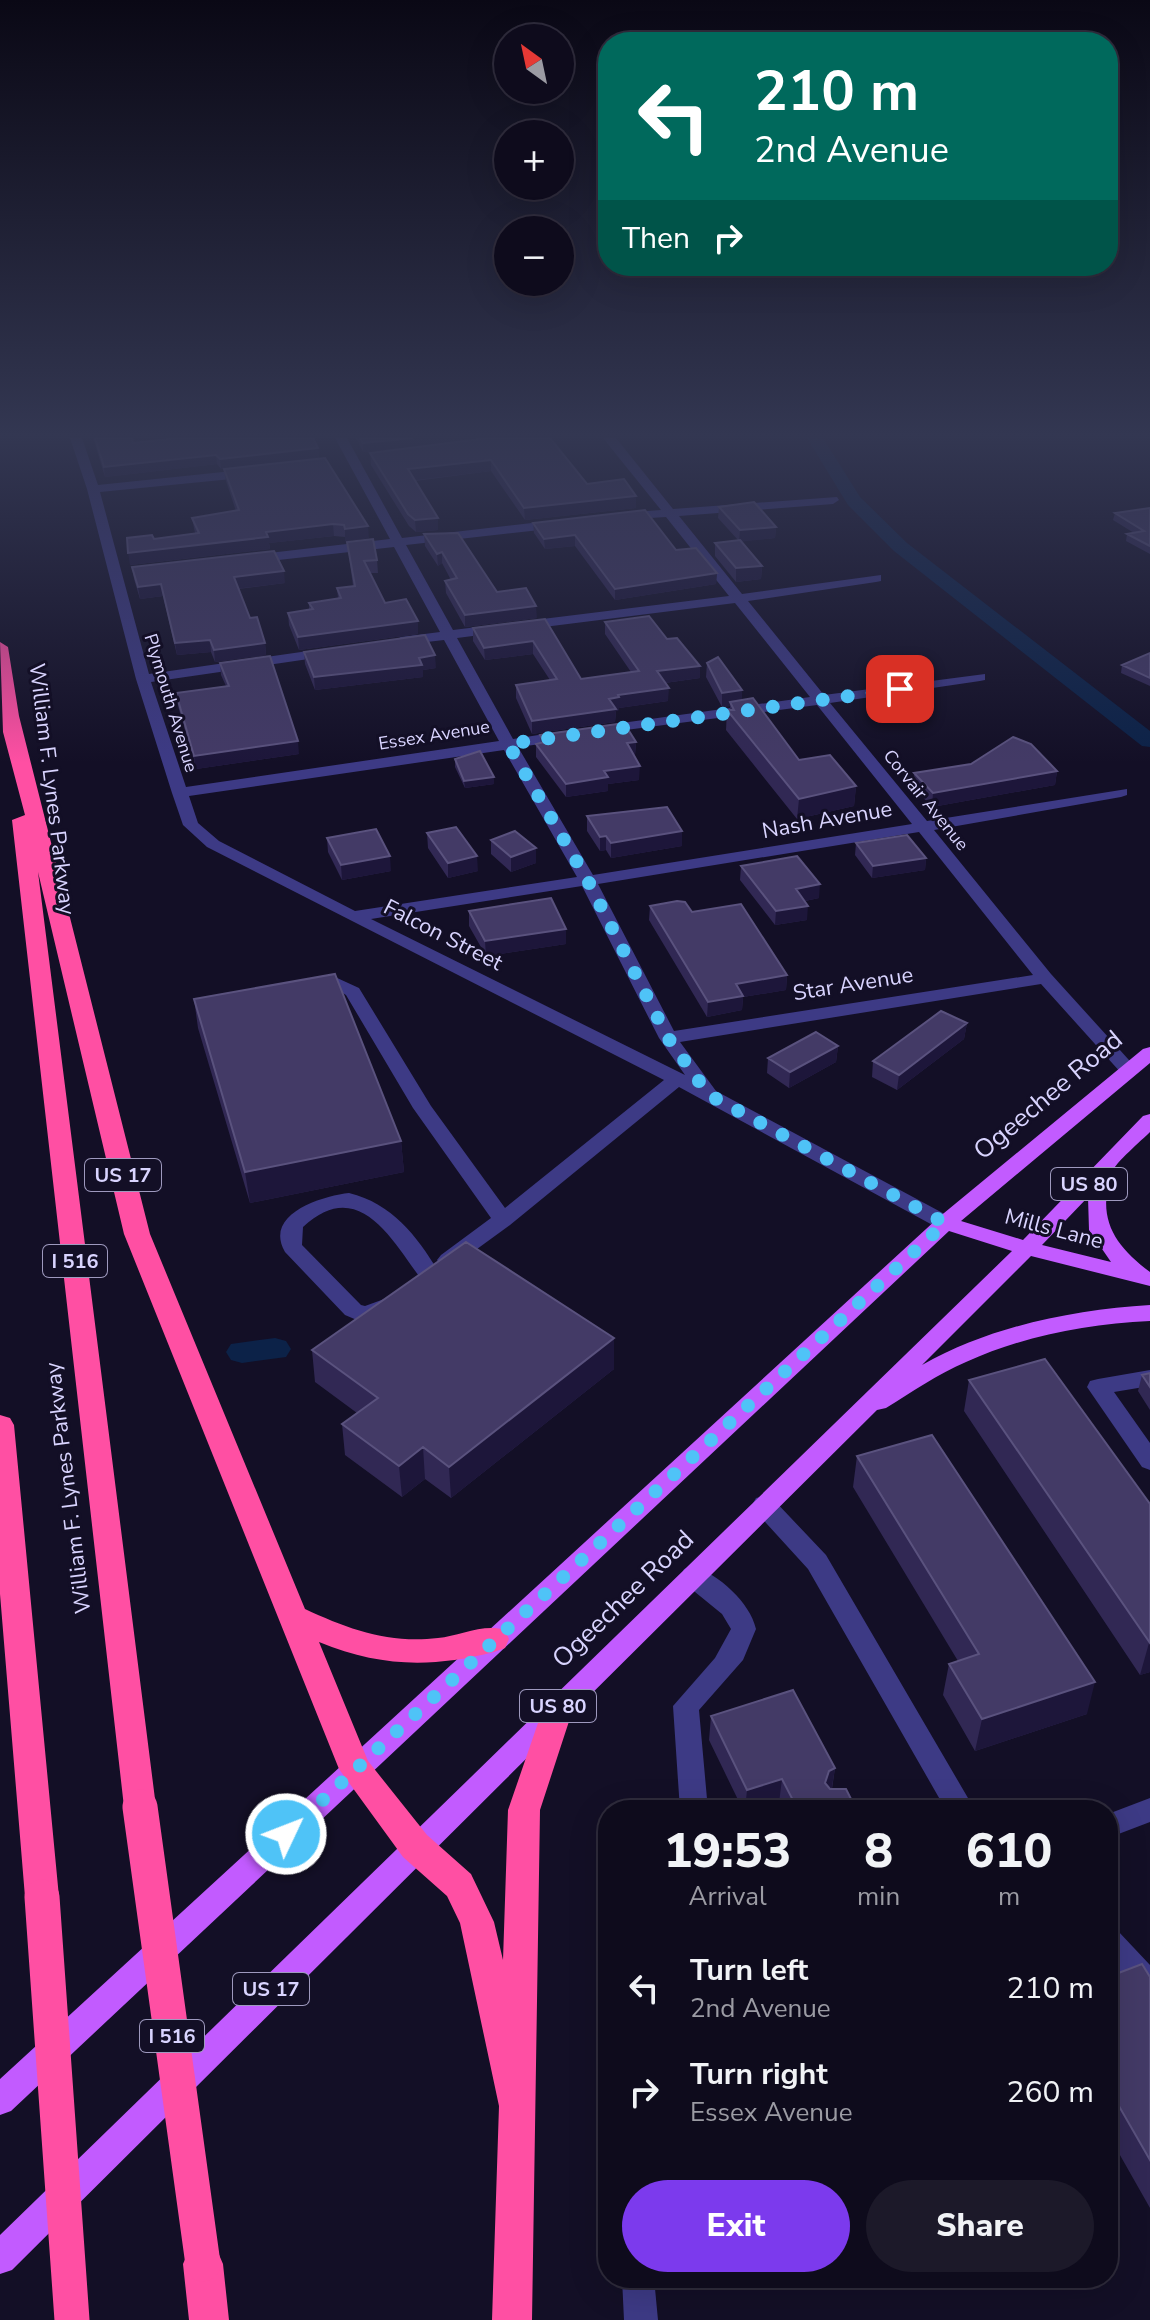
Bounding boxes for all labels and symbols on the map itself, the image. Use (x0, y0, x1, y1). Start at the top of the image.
north arrow (494, 24, 574, 104)
street label: Plymouth Avenue (139, 631, 203, 775)
pin (866, 655, 934, 723)
street label: William F. Lynes Parkway (22, 662, 82, 917)
street label: Essex Avenue (377, 714, 491, 756)
street label: Corvair Avenue (878, 744, 974, 856)
street label: Nash Avenue (760, 794, 894, 846)
street label: Falcon Street (378, 892, 508, 978)
street label: Star Avenue (791, 960, 915, 1008)
street label: Ogeechee Road (966, 1022, 1130, 1168)
road number: US 17 (85, 1159, 161, 1191)
road number: US 80 (1051, 1168, 1127, 1200)
street label: Mills Lane (1001, 1201, 1107, 1257)
road number: I 516 (43, 1245, 107, 1277)
street label: William F. Lynes Parkway (38, 1360, 98, 1615)
street label: Ogeechee Road (544, 1522, 702, 1676)
road number: US 80 (520, 1690, 596, 1722)
position arrow (244, 1792, 328, 1876)
road number: US 17 (233, 1973, 309, 2005)
road number: I 516 (140, 2020, 204, 2052)

